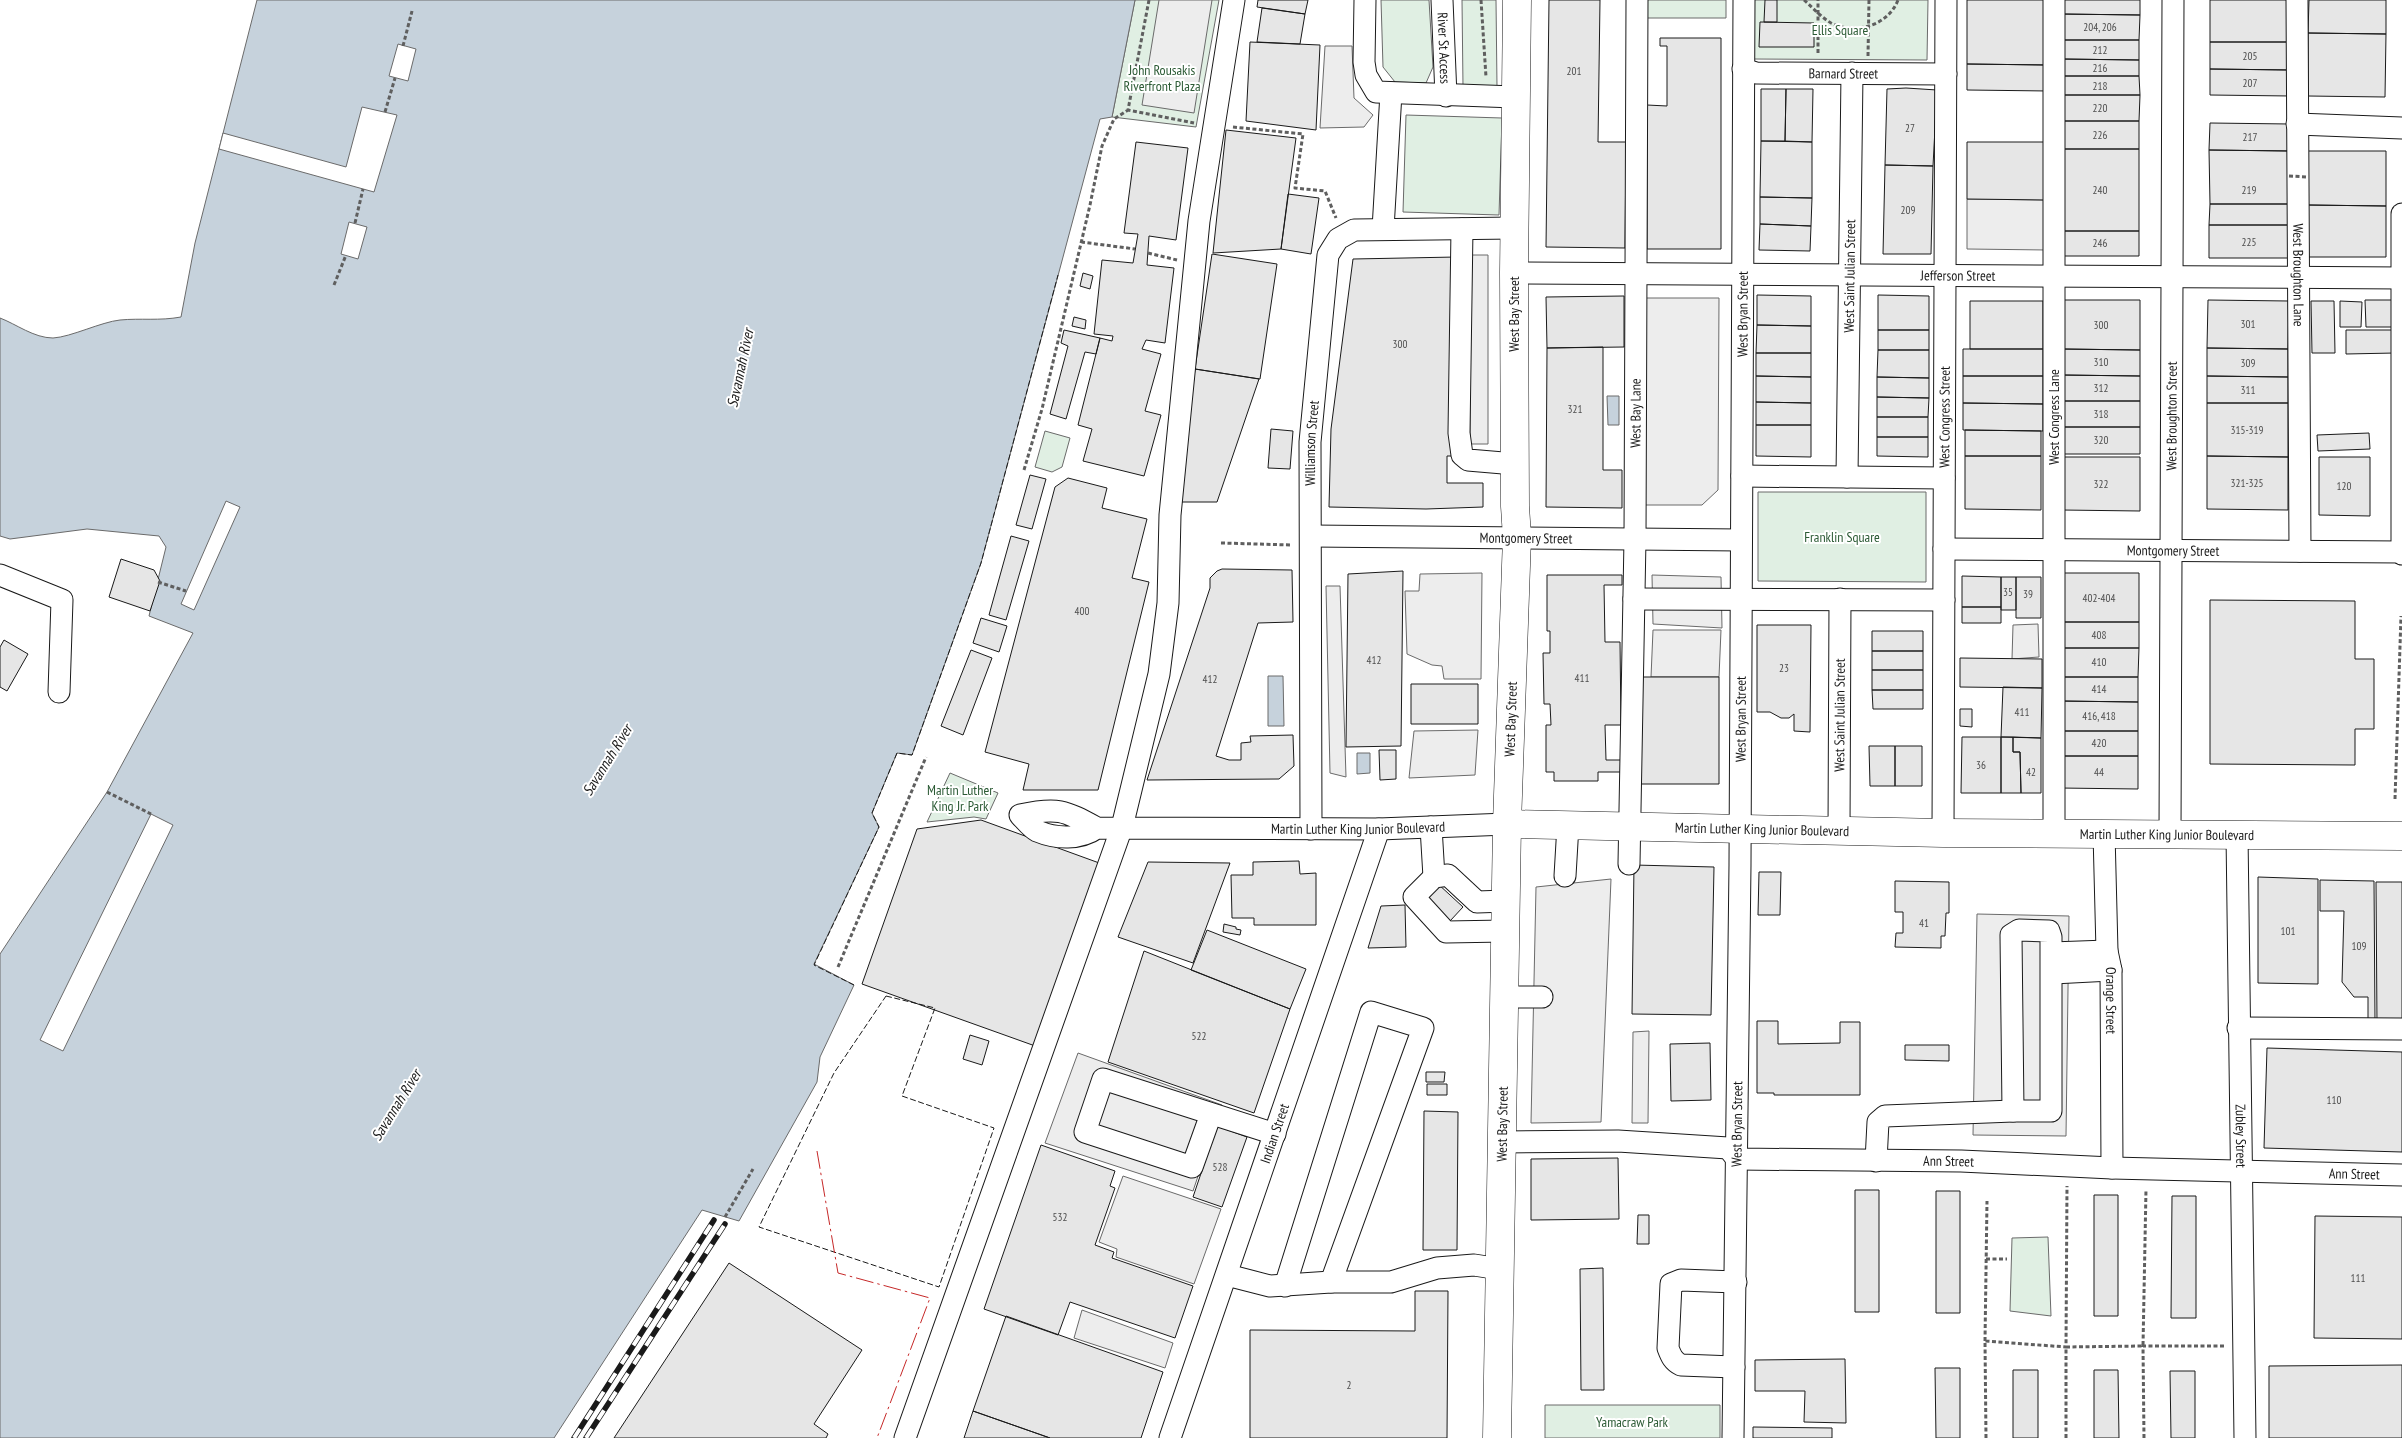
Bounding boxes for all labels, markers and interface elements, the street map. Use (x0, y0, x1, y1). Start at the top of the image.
street label: River St Access (1434, 12, 1454, 84)
house number: 204, 206 (2083, 20, 2117, 34)
park label: Ellis Square (1812, 21, 1869, 39)
house number: 212 (2093, 43, 2107, 57)
house number: 205 (2243, 49, 2257, 63)
park label: John Rousakis Riverfront Plaza (1123, 61, 1201, 95)
house number: 216 (2093, 61, 2107, 75)
house number: 201 (1567, 64, 1581, 78)
street label: Barnard Street (1808, 64, 1878, 83)
house number: 207 (2243, 76, 2257, 90)
house number: 218 (2093, 79, 2107, 93)
house number: 220 (2093, 101, 2107, 115)
house number: 27 (1905, 121, 1915, 135)
house number: 226 (2093, 128, 2107, 142)
house number: 217 (2243, 130, 2257, 144)
house number: 240 (2093, 183, 2107, 197)
house number: 219 (2242, 183, 2256, 197)
house number: 209 (1901, 203, 1915, 217)
street label: West Saint Julian Street (1840, 219, 1859, 333)
street label: West Broughton Lane (2289, 223, 2308, 327)
house number: 225 (2242, 235, 2256, 249)
house number: 246 (2093, 236, 2107, 250)
street label: Jefferson Street (1920, 266, 1996, 285)
street label: West Bryan Street (1733, 271, 1752, 357)
street label: West Bay Street (1505, 276, 1523, 352)
house number: 301 (2241, 317, 2255, 331)
house number: 300 (2094, 318, 2108, 332)
water label: Savannah River (722, 325, 758, 409)
house number: 300 (1393, 337, 1407, 351)
house number: 310 (2094, 355, 2108, 369)
house number: 309 (2241, 356, 2255, 370)
street label: West Broughton Street (2162, 361, 2181, 471)
street label: West Congress Street (1935, 366, 1954, 468)
street label: West Congress Lane (2045, 369, 2063, 465)
street label: West Bay Lane (1626, 378, 1645, 448)
house number: 312 (2094, 381, 2108, 395)
house number: 311 (2241, 383, 2255, 397)
street label: Williamson Street (1301, 399, 1323, 486)
house number: 321 (1568, 402, 1582, 416)
house number: 318 (2094, 407, 2108, 421)
house number: 315-319 (2231, 423, 2263, 437)
house number: 320 (2094, 433, 2108, 447)
house number: 321-325 (2231, 476, 2263, 490)
house number: 322 (2094, 477, 2108, 491)
house number: 120 (2337, 479, 2351, 493)
park label: Franklin Square (1804, 528, 1880, 546)
street label: Montgomery Street (1480, 529, 1573, 547)
street label: Montgomery Street (2127, 541, 2220, 560)
house number: 35 (2003, 585, 2013, 599)
house number: 39 (2023, 587, 2033, 601)
house number: 402-404 (2083, 591, 2115, 605)
house number: 400 (1075, 604, 1089, 618)
house number: 408 (2092, 628, 2106, 642)
house number: 412 (1367, 653, 1381, 667)
house number: 410 (2092, 655, 2106, 669)
street label: West Saint Julian Street (1830, 658, 1849, 772)
house number: 23 (1779, 661, 1789, 675)
house number: 411 (1575, 671, 1589, 685)
house number: 412 (1203, 672, 1217, 686)
street label: West Bryan Street (1731, 676, 1750, 762)
street label: West Bay Street (1500, 681, 1521, 757)
house number: 414 (2092, 682, 2106, 696)
house number: 411 (2015, 705, 2029, 719)
house number: 416, 418 (2082, 709, 2116, 723)
water label: Savannah River (578, 720, 637, 799)
house number: 420 (2092, 736, 2106, 750)
house number: 36 (1976, 758, 1986, 772)
house number: 42 (2026, 765, 2036, 779)
house number: 44 (2094, 765, 2104, 779)
park label: Martin Luther King Jr. Park (927, 781, 993, 815)
street label: Martin Luther King Junior Boulevard (1271, 817, 1446, 838)
street label: Martin Luther King Junior Boulevard (1675, 818, 1849, 840)
street label: Martin Luther King Junior Boulevard (2080, 825, 2254, 844)
house number: 41 (1919, 916, 1929, 930)
house number: 101 (2281, 924, 2295, 938)
house number: 109 (2352, 939, 2366, 953)
street label: Orange Street (2102, 967, 2120, 1034)
house number: 522 (1192, 1029, 1206, 1043)
water label: Savannah River (367, 1065, 426, 1144)
street label: West Bryan Street (1727, 1081, 1746, 1167)
street label: West Bay Street (1493, 1086, 1512, 1162)
house number: 110 (2327, 1093, 2341, 1107)
street label: Indian Street (1256, 1101, 1293, 1166)
street label: Zubley Street (2232, 1104, 2250, 1168)
street label: Ann Street (1923, 1152, 1975, 1171)
house number: 528 (1213, 1160, 1227, 1174)
street label: Ann Street (2329, 1164, 2380, 1183)
house number: 532 (1053, 1210, 1067, 1224)
house number: 111 (2351, 1271, 2365, 1285)
house number: 2 (1347, 1378, 1352, 1392)
park label: Yamacraw Park (1596, 1413, 1669, 1431)

